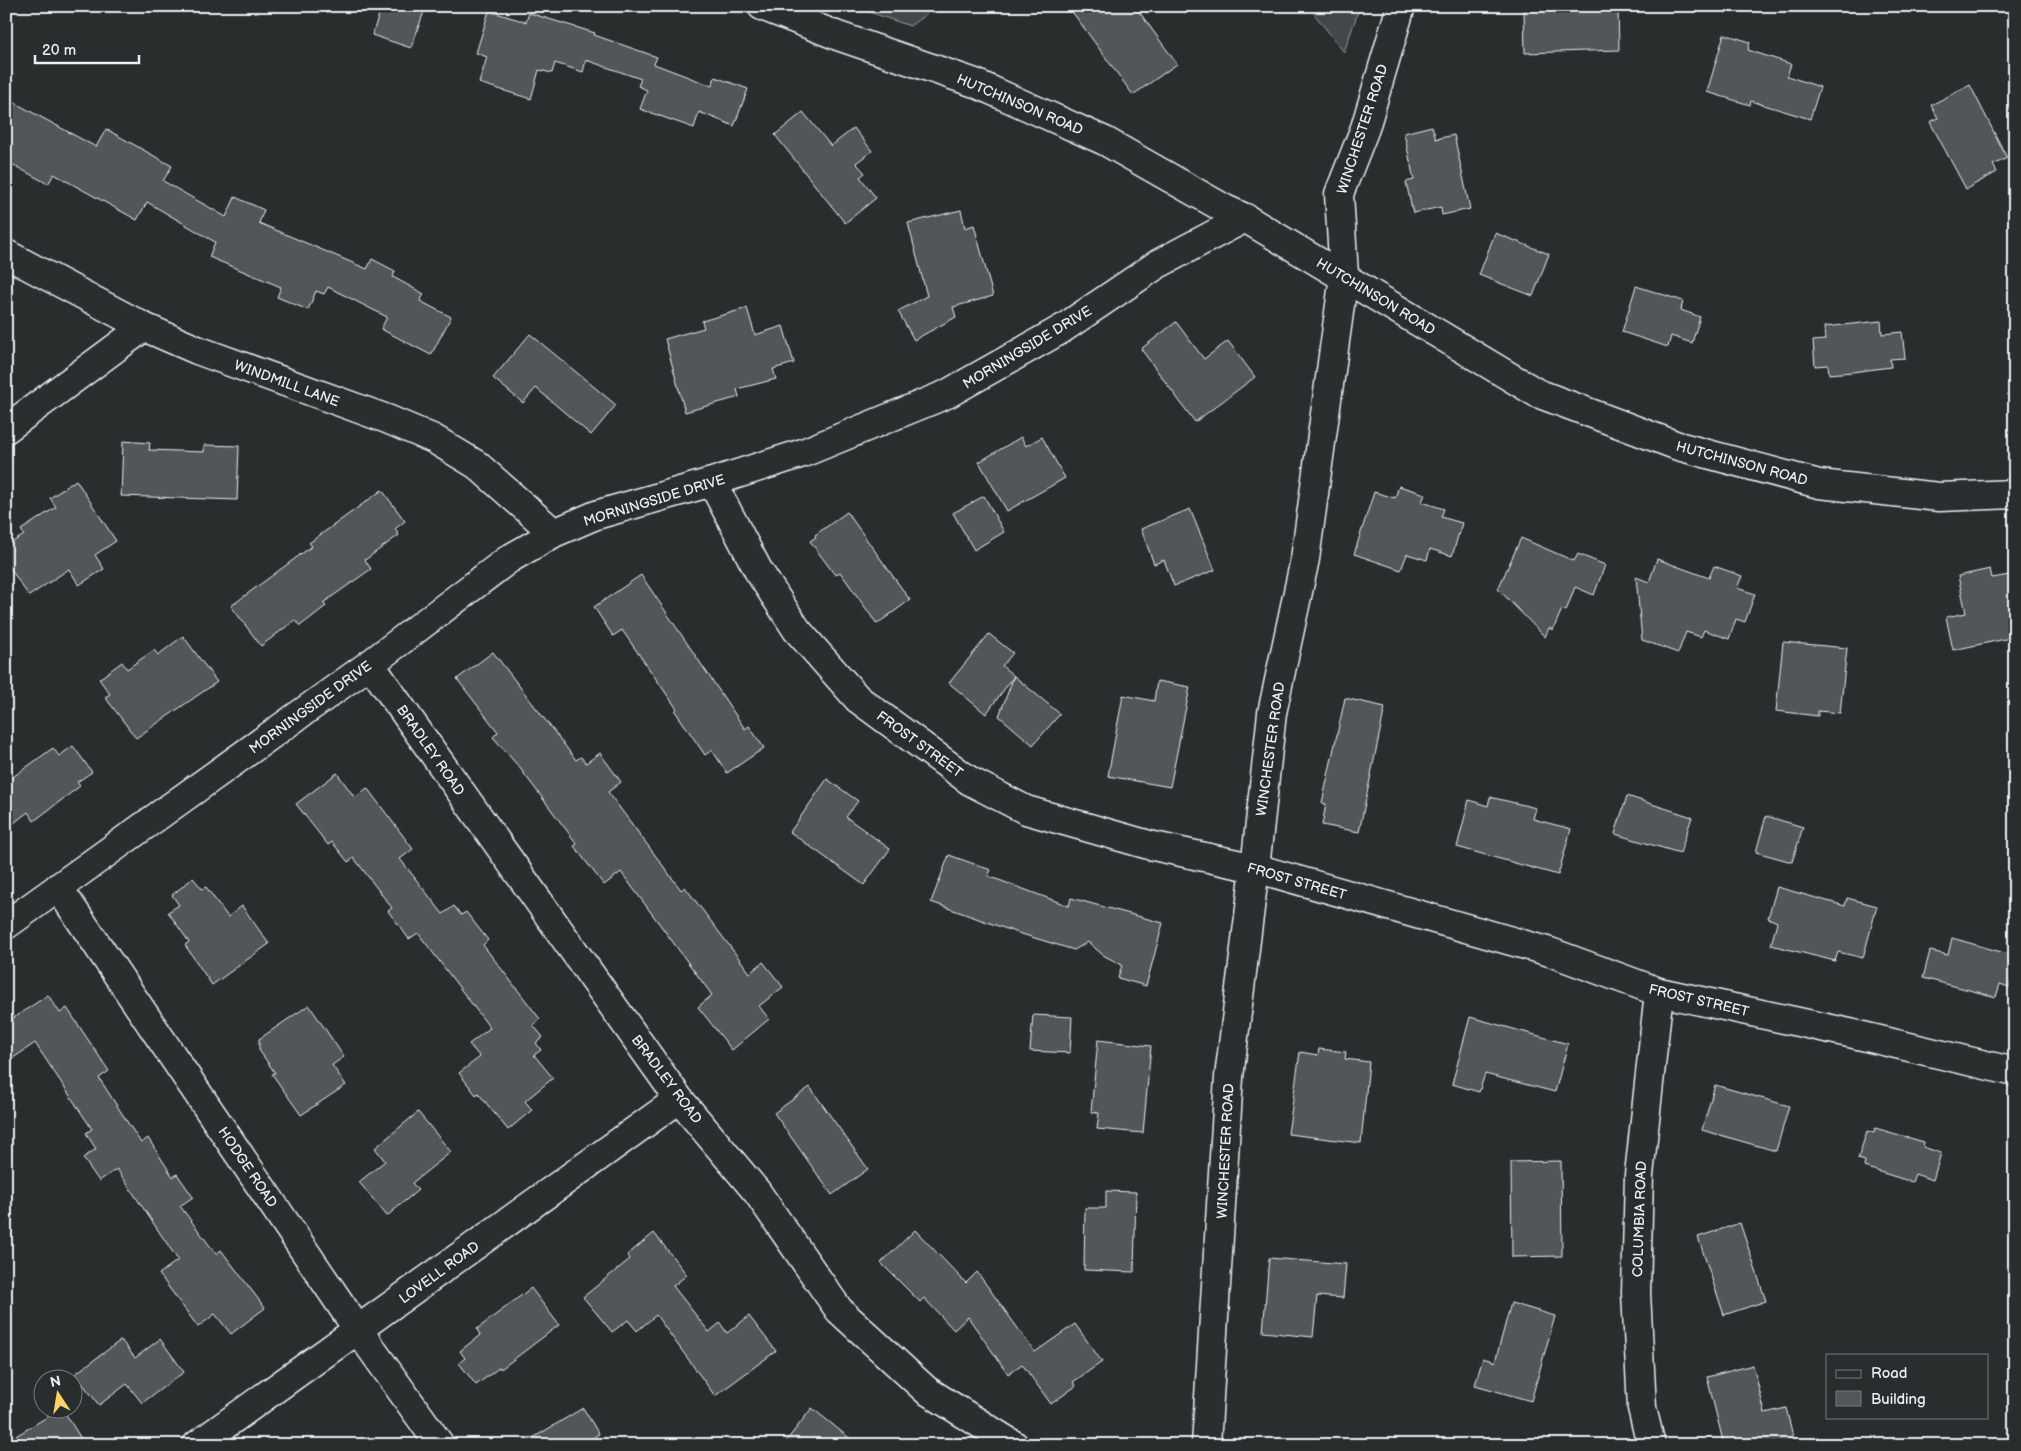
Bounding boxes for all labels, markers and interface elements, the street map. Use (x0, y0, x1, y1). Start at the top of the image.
scale bar (35, 32, 139, 64)
text: 20 m (42, 41, 76, 60)
street label: WINCHESTER ROAD (1333, 62, 1392, 196)
street label: HUTCHINSON ROAD (954, 70, 1085, 139)
street label: HUTCHINSON ROAD (1313, 254, 1438, 339)
street label: MORNINGSIDE DRIVE (960, 302, 1095, 393)
street label: WINDMILL LANE (232, 357, 342, 410)
street label: HUTCHINSON ROAD (1674, 438, 1809, 489)
street label: MORNINGSIDE DRIVE (581, 471, 727, 530)
street label: MORNINGSIDE DRIVE (246, 657, 375, 757)
street label: WINCHESTER ROAD (1253, 681, 1288, 817)
street label: BRADLEY ROAD (393, 702, 468, 799)
street label: FROST STREET (873, 707, 967, 782)
street label: FROST STREET (1245, 859, 1349, 904)
street label: FROST STREET (1647, 981, 1751, 1020)
street label: BRADLEY ROAD (628, 1032, 705, 1127)
street label: WINCHESTER ROAD (1213, 1083, 1238, 1219)
street label: HODGE ROAD (214, 1124, 281, 1211)
street label: COLUMBIA ROAD (1629, 1161, 1650, 1277)
street label: LOVELL ROAD (396, 1238, 483, 1307)
legend (1826, 1354, 1988, 1418)
text: Road (1871, 1364, 1907, 1383)
north arrow (32, 1368, 82, 1418)
text: N (48, 1372, 62, 1391)
text: Building (1871, 1390, 1926, 1409)

